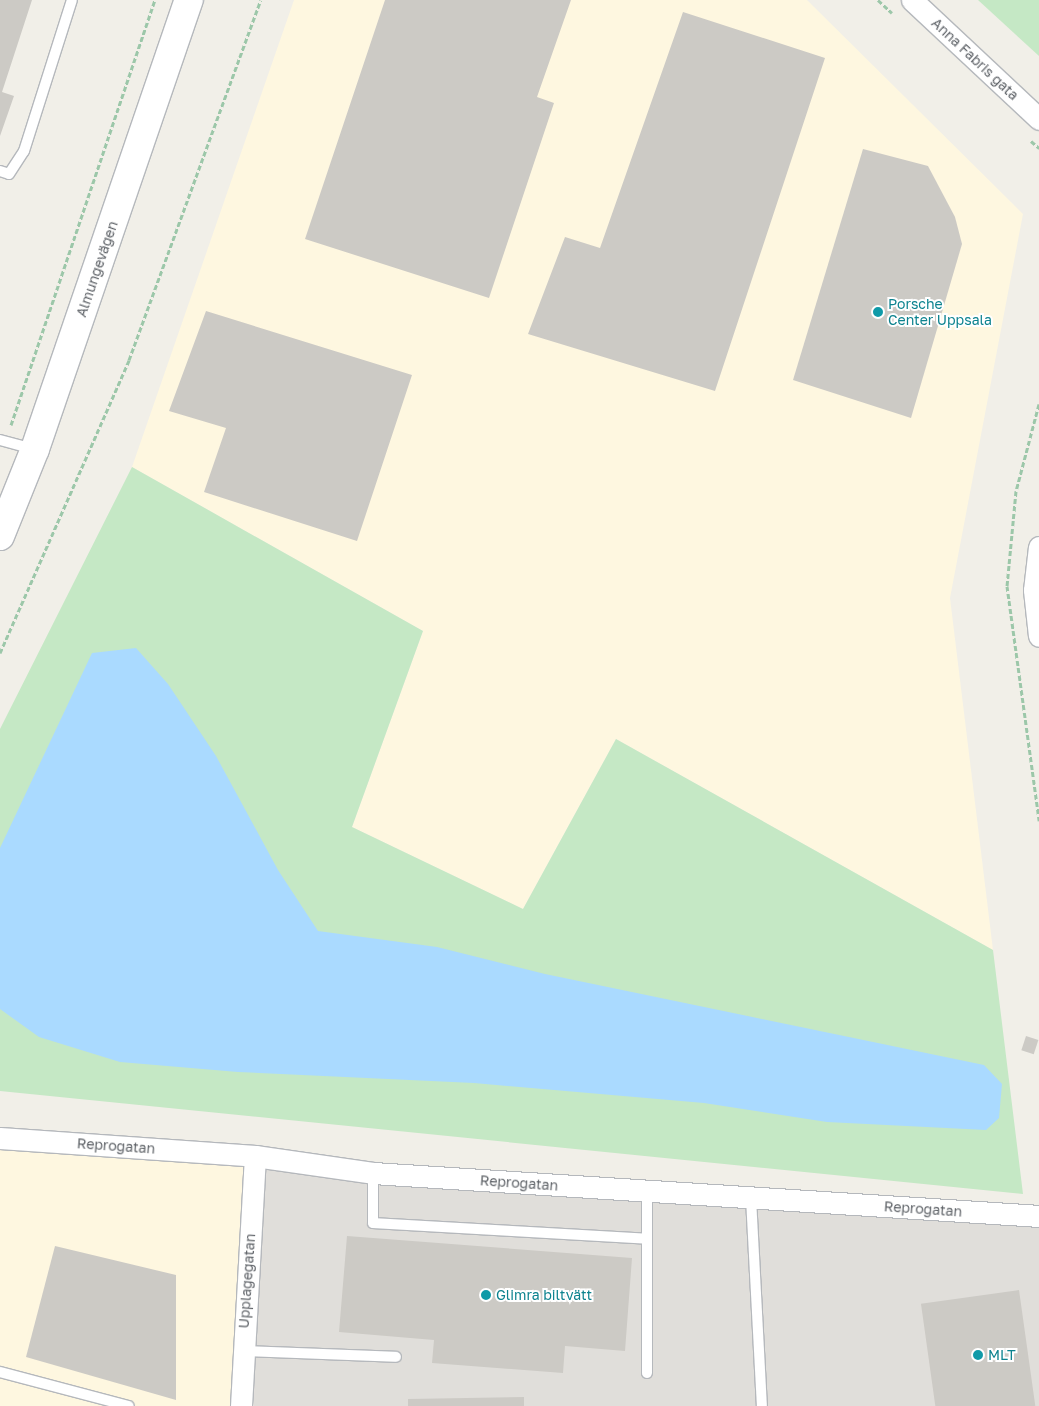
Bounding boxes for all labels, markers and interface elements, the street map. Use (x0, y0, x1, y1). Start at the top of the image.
street label: Anna Fabris gata (928, 14, 1022, 104)
street label: Almungevägen (73, 219, 121, 319)
place label: Porsche Center Uppsala (888, 296, 992, 328)
marker: Porsche Center Uppsala (872, 306, 884, 318)
street label: Reprogatan (76, 1135, 156, 1157)
street label: Reprogatan (479, 1172, 559, 1194)
street label: Reprogatan (883, 1198, 963, 1220)
street label: Upplagegatan (235, 1233, 259, 1329)
place label: Glimra biltvätt (496, 1287, 592, 1303)
marker: Glimra biltvätt (480, 1289, 492, 1301)
place label: MLT (988, 1347, 1016, 1363)
marker: MLT (972, 1349, 984, 1361)

